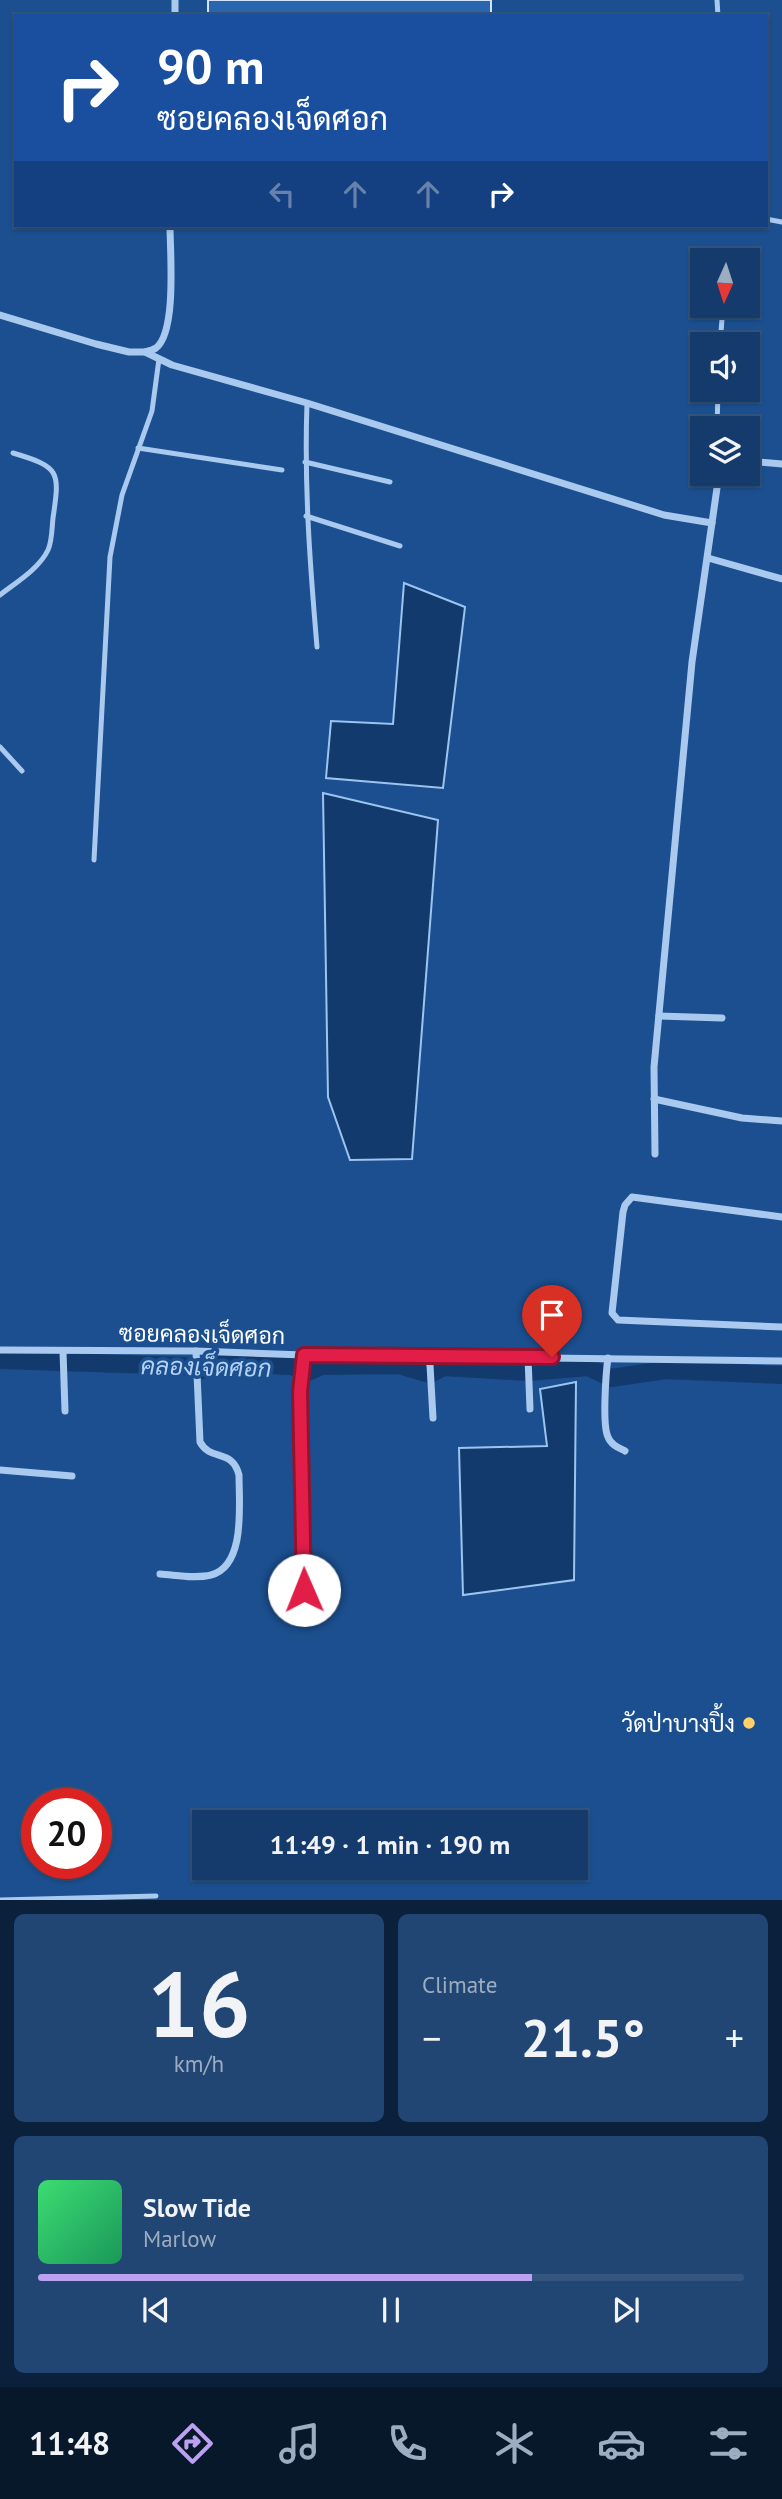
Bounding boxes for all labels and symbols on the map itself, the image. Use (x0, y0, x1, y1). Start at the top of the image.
north arrow (690, 248, 760, 318)
pin (522, 1285, 582, 1357)
street label: ซอยคลองเจ็ดศอก (119, 1316, 285, 1350)
water label: คลองเจ็ดศอก (140, 1349, 272, 1384)
position arrow (267, 1553, 341, 1627)
place label: วัดป่าบางปิ้ง (621, 1703, 735, 1738)
marker: วัดป่าบางปิ้ง (741, 1715, 757, 1731)
speed limit sign: 20 (21, 1788, 112, 1879)

